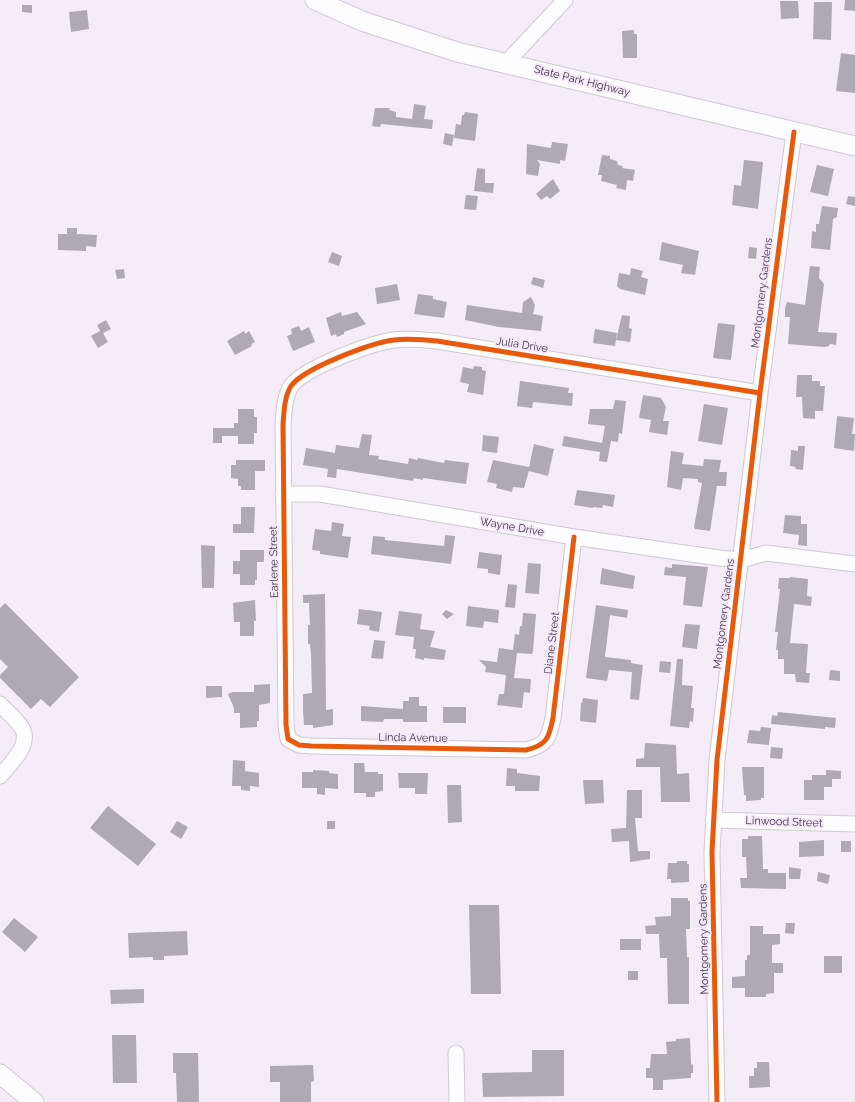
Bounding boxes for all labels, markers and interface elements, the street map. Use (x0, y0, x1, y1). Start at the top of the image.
street label: State Park Highway (533, 63, 631, 99)
street label: Montgomery Gardens (749, 237, 775, 349)
street label: Julia Drive (495, 334, 549, 356)
street label: Wayne Drive (479, 515, 545, 539)
street label: Earlene Street (267, 526, 281, 598)
street label: Montgomery Gardens (711, 558, 737, 670)
street label: Diane Street (542, 611, 562, 675)
street label: Linda Avenue (378, 731, 448, 745)
street label: Linwood Street (745, 814, 823, 830)
street label: Montgomery Gardens (696, 883, 712, 995)

